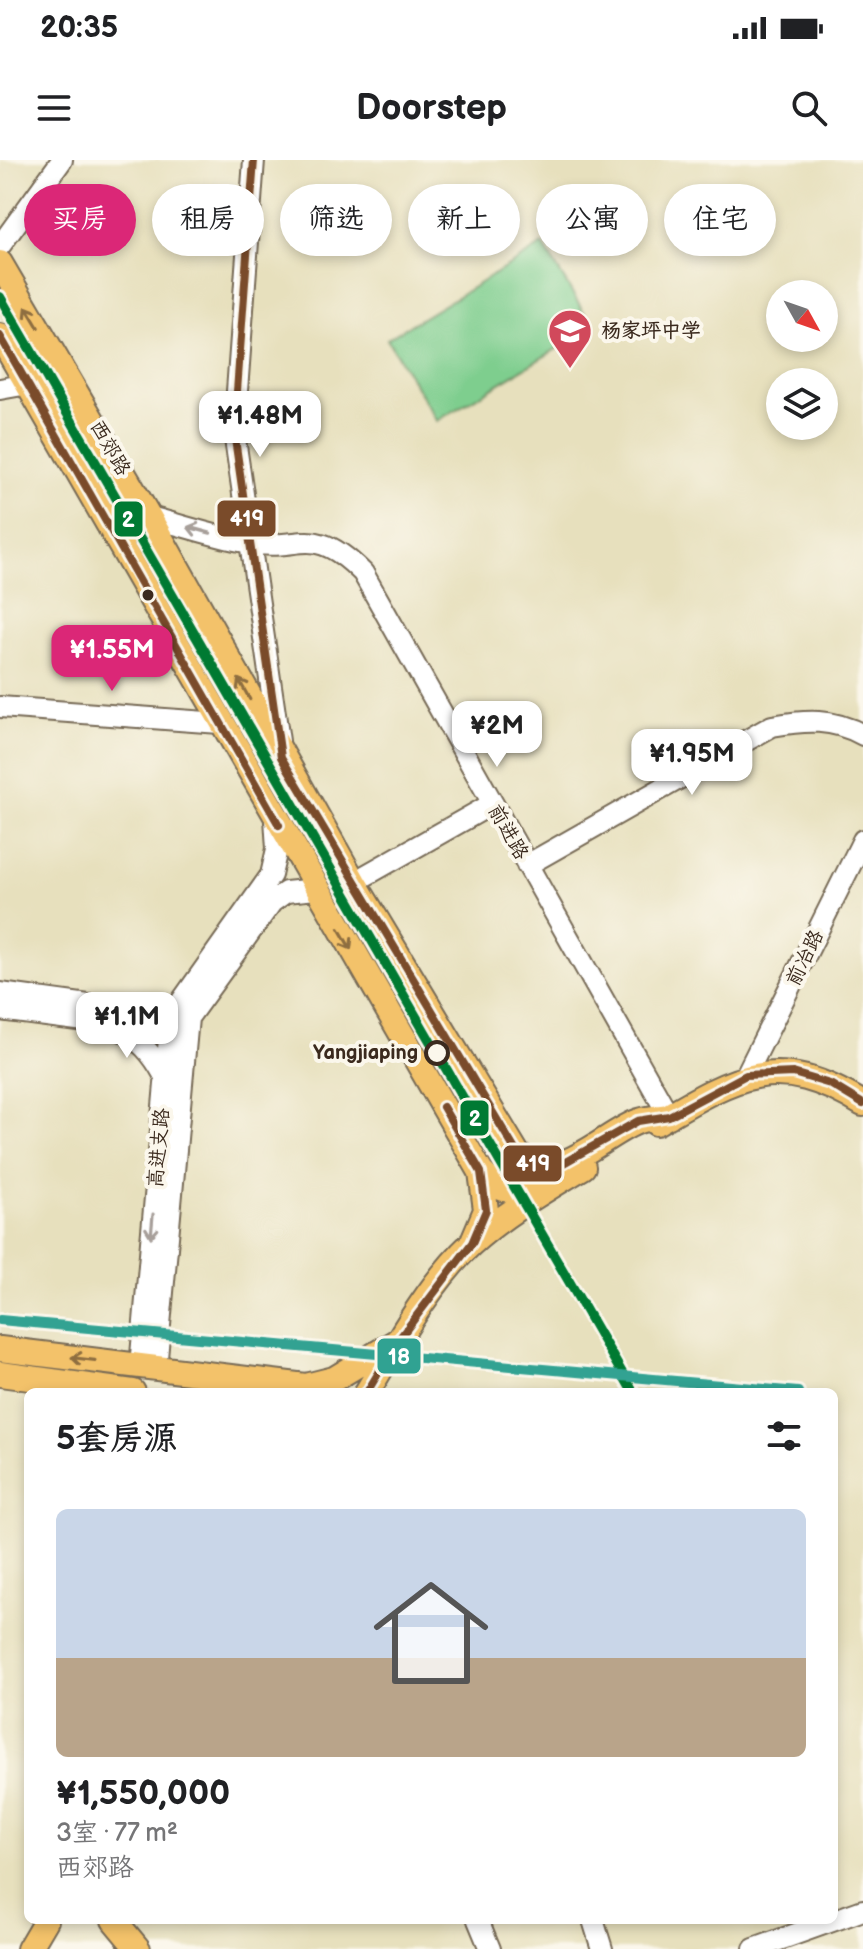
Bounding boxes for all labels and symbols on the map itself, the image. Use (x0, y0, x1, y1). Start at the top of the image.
north arrow (766, 280, 838, 352)
one-way arrow (24, 306, 40, 328)
school or university icon: 杨家坪中学 (546, 307, 594, 370)
place label: 杨家坪中学 (601, 319, 701, 343)
pin: ¥1.48M (195, 391, 325, 459)
street label: 西郊路 (85, 416, 136, 481)
line badge: 419 (216, 499, 277, 538)
line badge: 2 (113, 500, 144, 538)
text: 419 (230, 506, 264, 533)
text: 2 (121, 507, 135, 534)
one-way arrow (186, 521, 212, 536)
unlabelled marker (140, 587, 156, 603)
pin: ¥1.55M (47, 625, 177, 693)
one-way arrow (235, 677, 251, 701)
pin: ¥2M (458, 701, 536, 769)
pin: ¥1.95M (627, 729, 757, 797)
street label: 前进路 (483, 800, 534, 865)
street label: 前冶路 (781, 925, 829, 990)
one-way arrow (337, 927, 353, 950)
pin: ¥1.1M (71, 992, 183, 1060)
place label: Yangjiaping (313, 1041, 418, 1065)
marker: Yangjiaping (425, 1041, 449, 1065)
line badge: 2 (459, 1099, 490, 1137)
street label: 高进支路 (144, 1106, 175, 1189)
text: 2 (468, 1106, 482, 1133)
line badge: 419 (502, 1144, 563, 1183)
text: 419 (516, 1151, 550, 1178)
one-way arrow (144, 1212, 159, 1239)
line badge: 18 (376, 1337, 422, 1375)
text: 18 (388, 1344, 410, 1371)
one-way arrow (71, 1351, 96, 1366)

